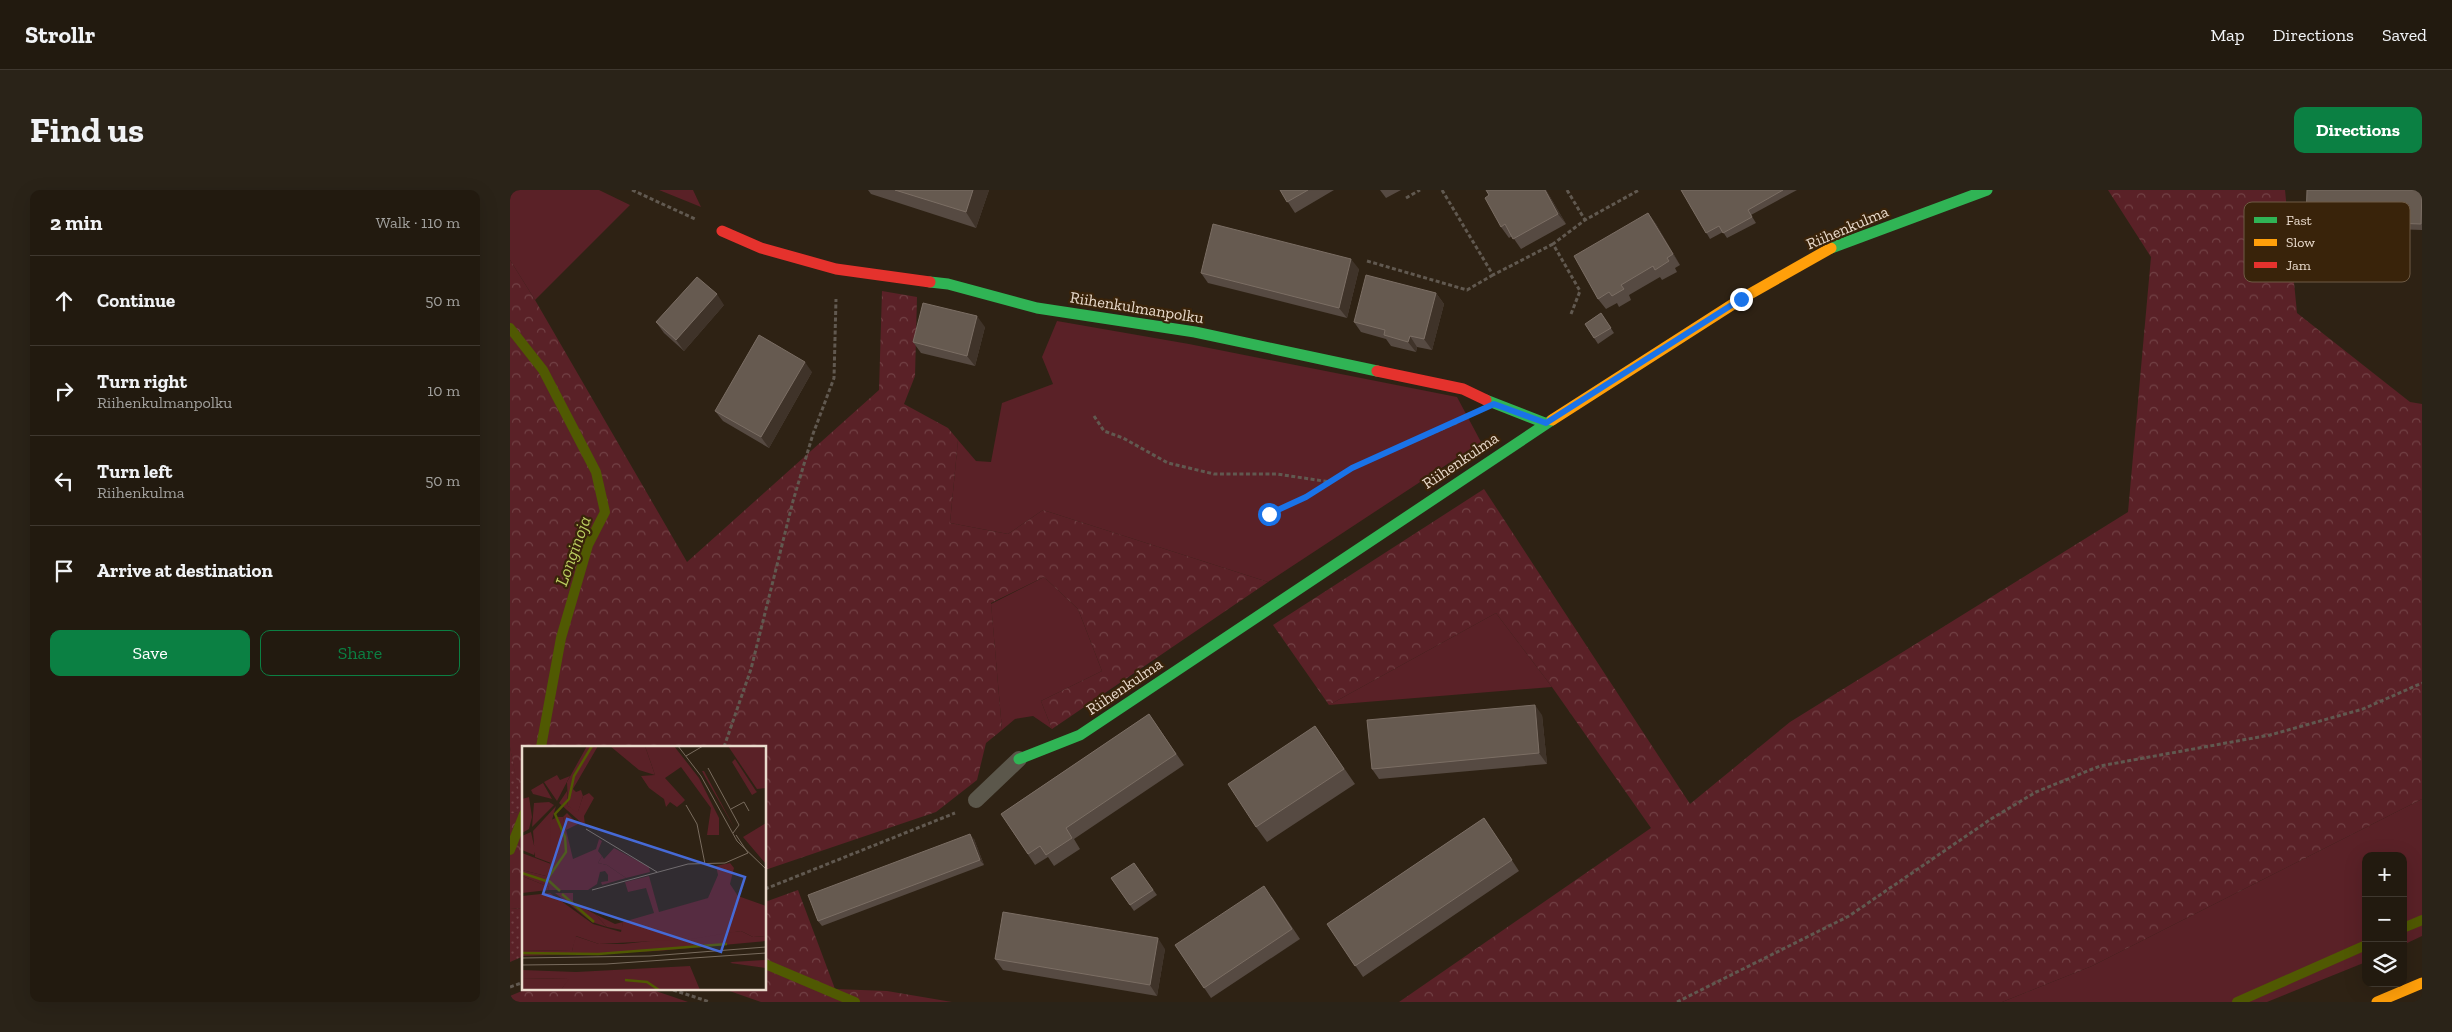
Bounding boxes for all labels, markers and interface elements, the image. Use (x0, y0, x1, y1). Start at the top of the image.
text: Strollr (25, 20, 95, 49)
text: Map (2210, 24, 2245, 46)
text: Directions (2273, 24, 2354, 46)
text: Saved (2382, 24, 2427, 46)
button: Directions (2294, 107, 2422, 153)
text: Find us (30, 109, 144, 151)
street label: Riihenkulma (1803, 202, 1891, 253)
legend (2244, 202, 2410, 282)
text: 2 min (50, 210, 102, 235)
text: Fast (2286, 212, 2313, 229)
text: Walk · 110 m (376, 213, 460, 232)
text: Slow (2286, 234, 2315, 251)
text: Jam (2286, 257, 2311, 274)
icon: ahead (50, 287, 78, 315)
street label: Riihenkulmanpolku (1069, 288, 1205, 327)
route end (1730, 288, 1753, 311)
text: Continue (97, 289, 175, 312)
text: 50 m (425, 291, 460, 310)
text: Turn right (97, 370, 187, 393)
icon: right (50, 377, 78, 405)
text: 10 m (427, 381, 460, 400)
text: Riihenkulmanpolku (97, 393, 232, 412)
street label: Riihenkulma (1419, 428, 1502, 493)
text: Turn left (97, 460, 172, 483)
icon: left (50, 467, 78, 495)
text: 50 m (425, 471, 460, 490)
text: Riihenkulma (97, 483, 185, 502)
route start (1258, 503, 1281, 526)
water label: Longinoja (550, 513, 596, 589)
icon: arrive (50, 557, 78, 585)
text: Arrive at destination (97, 559, 273, 582)
button: Save (50, 630, 250, 676)
button: Share (260, 630, 460, 676)
street label: Riihenkulma (1083, 654, 1166, 719)
inset map (522, 746, 766, 990)
map controls (2362, 852, 2407, 987)
button: + (2362, 852, 2407, 897)
button: − (2362, 897, 2407, 942)
button: layers (2362, 942, 2407, 987)

